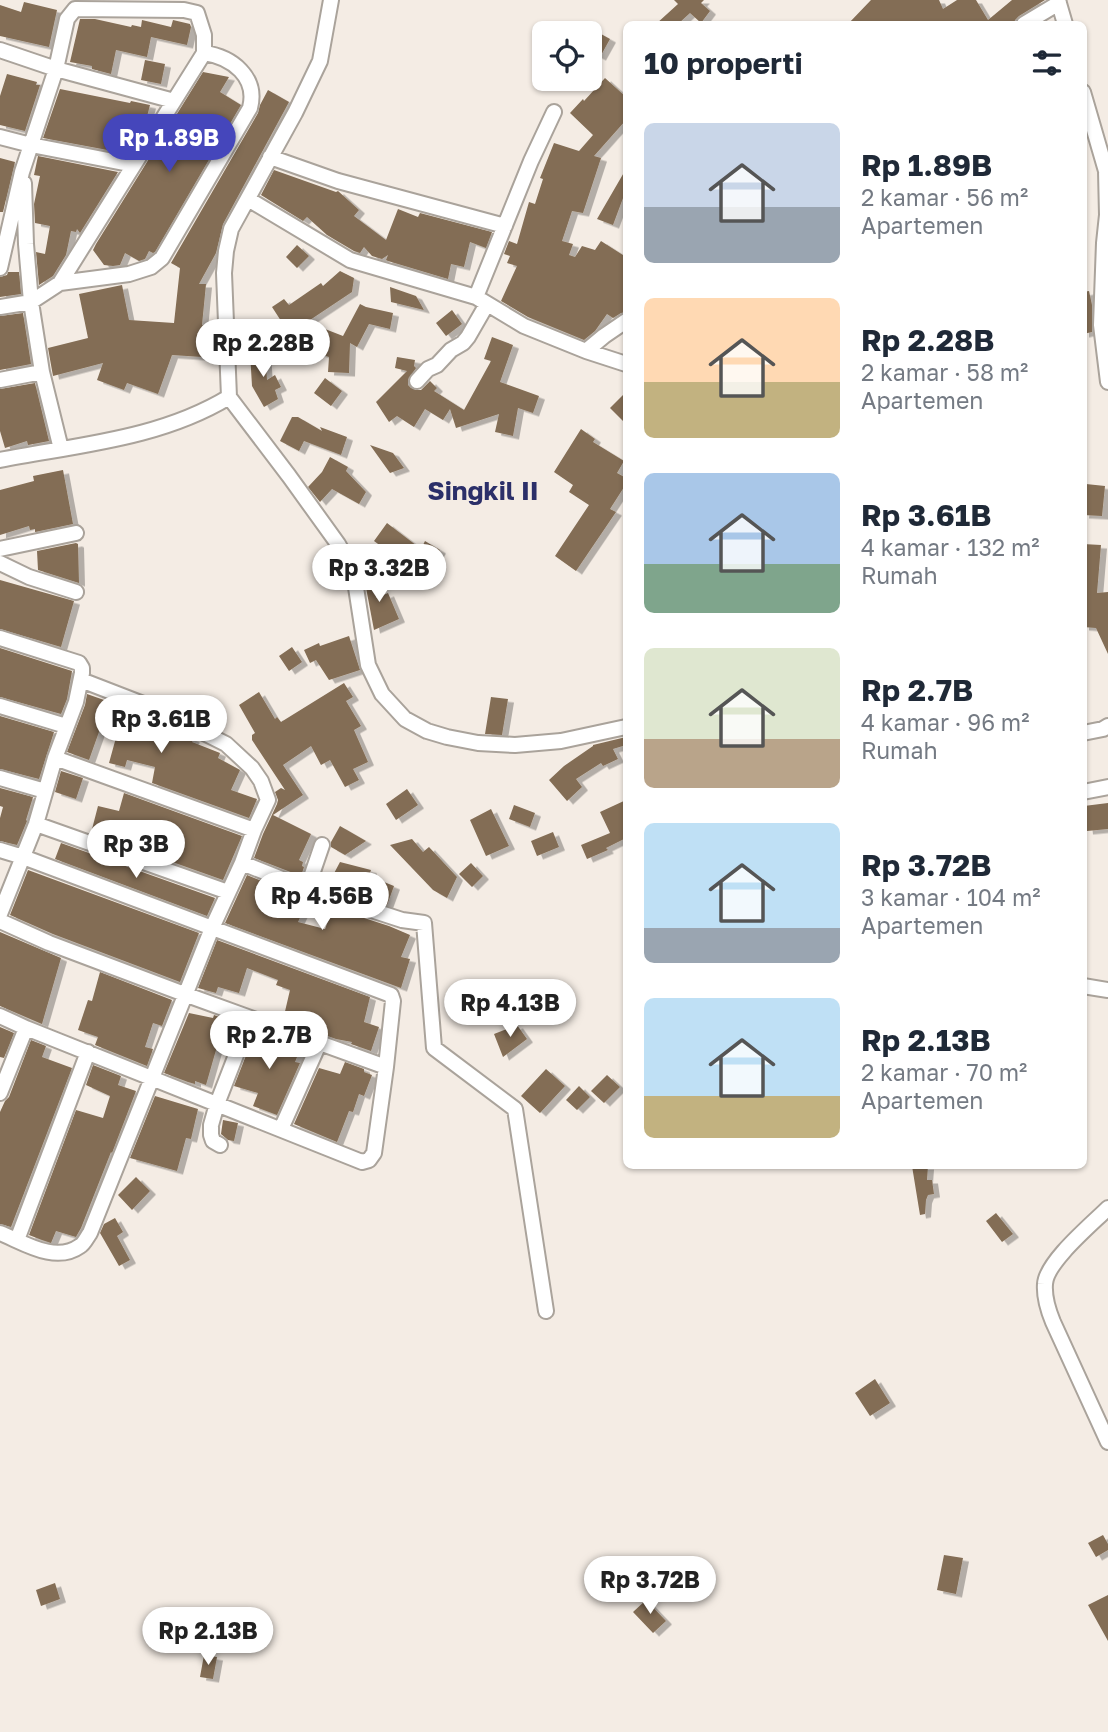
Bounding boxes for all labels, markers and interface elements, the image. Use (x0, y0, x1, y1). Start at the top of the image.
map controls (532, 21, 602, 91)
button: locate (532, 21, 602, 91)
icon: filters (1028, 44, 1066, 82)
text: 10 properti (644, 45, 803, 81)
pin: Rp 1.89B (97, 114, 241, 174)
text: Rp 1.89B (119, 123, 219, 151)
text: Rp 1.89B (861, 147, 992, 183)
icon: home (700, 151, 784, 235)
text: 2 kamar · 56 m² (861, 183, 1028, 211)
text: Apartemen (861, 211, 983, 239)
pin: Rp 2.28B (191, 320, 335, 379)
text: Rp 2.28B (861, 322, 994, 358)
icon: home (700, 326, 784, 410)
text: Rp 2.28B (212, 328, 314, 356)
text: 2 kamar · 58 m² (861, 358, 1028, 386)
text: Apartemen (861, 386, 983, 414)
district label: Singkil II (427, 475, 539, 506)
text: Rp 3.61B (861, 497, 991, 533)
icon: home (700, 501, 784, 585)
text: 4 kamar · 132 m² (861, 533, 1040, 561)
pin: Rp 3.32B (307, 544, 451, 604)
text: Rp 3.32B (328, 553, 430, 581)
text: Rumah (861, 561, 938, 589)
text: Rp 2.7B (861, 672, 973, 708)
icon: home (700, 676, 784, 760)
pin: Rp 3.61B (89, 696, 233, 755)
text: Rp 3.61B (111, 704, 211, 732)
text: 4 kamar · 96 m² (861, 708, 1029, 736)
text: Rumah (861, 736, 938, 764)
pin: Rp 3B (87, 820, 185, 880)
text: Rp 3B (103, 829, 169, 857)
text: Rp 3.72B (861, 847, 992, 883)
icon: home (700, 851, 784, 935)
pin: Rp 4.56B (250, 872, 394, 932)
text: Rp 4.56B (271, 881, 373, 909)
text: 3 kamar · 104 m² (861, 883, 1041, 911)
text: Apartemen (861, 911, 983, 939)
pin: Rp 4.13B (438, 979, 582, 1039)
text: Rp 4.13B (460, 988, 560, 1016)
pin: Rp 2.7B (204, 1012, 334, 1071)
text: Rp 2.7B (226, 1020, 312, 1048)
text: Rp 2.13B (861, 1022, 991, 1058)
icon: home (700, 1026, 784, 1110)
text: 2 kamar · 70 m² (861, 1058, 1027, 1086)
text: Apartemen (861, 1086, 983, 1114)
pin: Rp 3.72B (578, 1556, 722, 1616)
text: Rp 3.72B (600, 1565, 700, 1593)
pin: Rp 2.13B (136, 1608, 280, 1667)
text: Rp 2.13B (158, 1616, 258, 1644)

